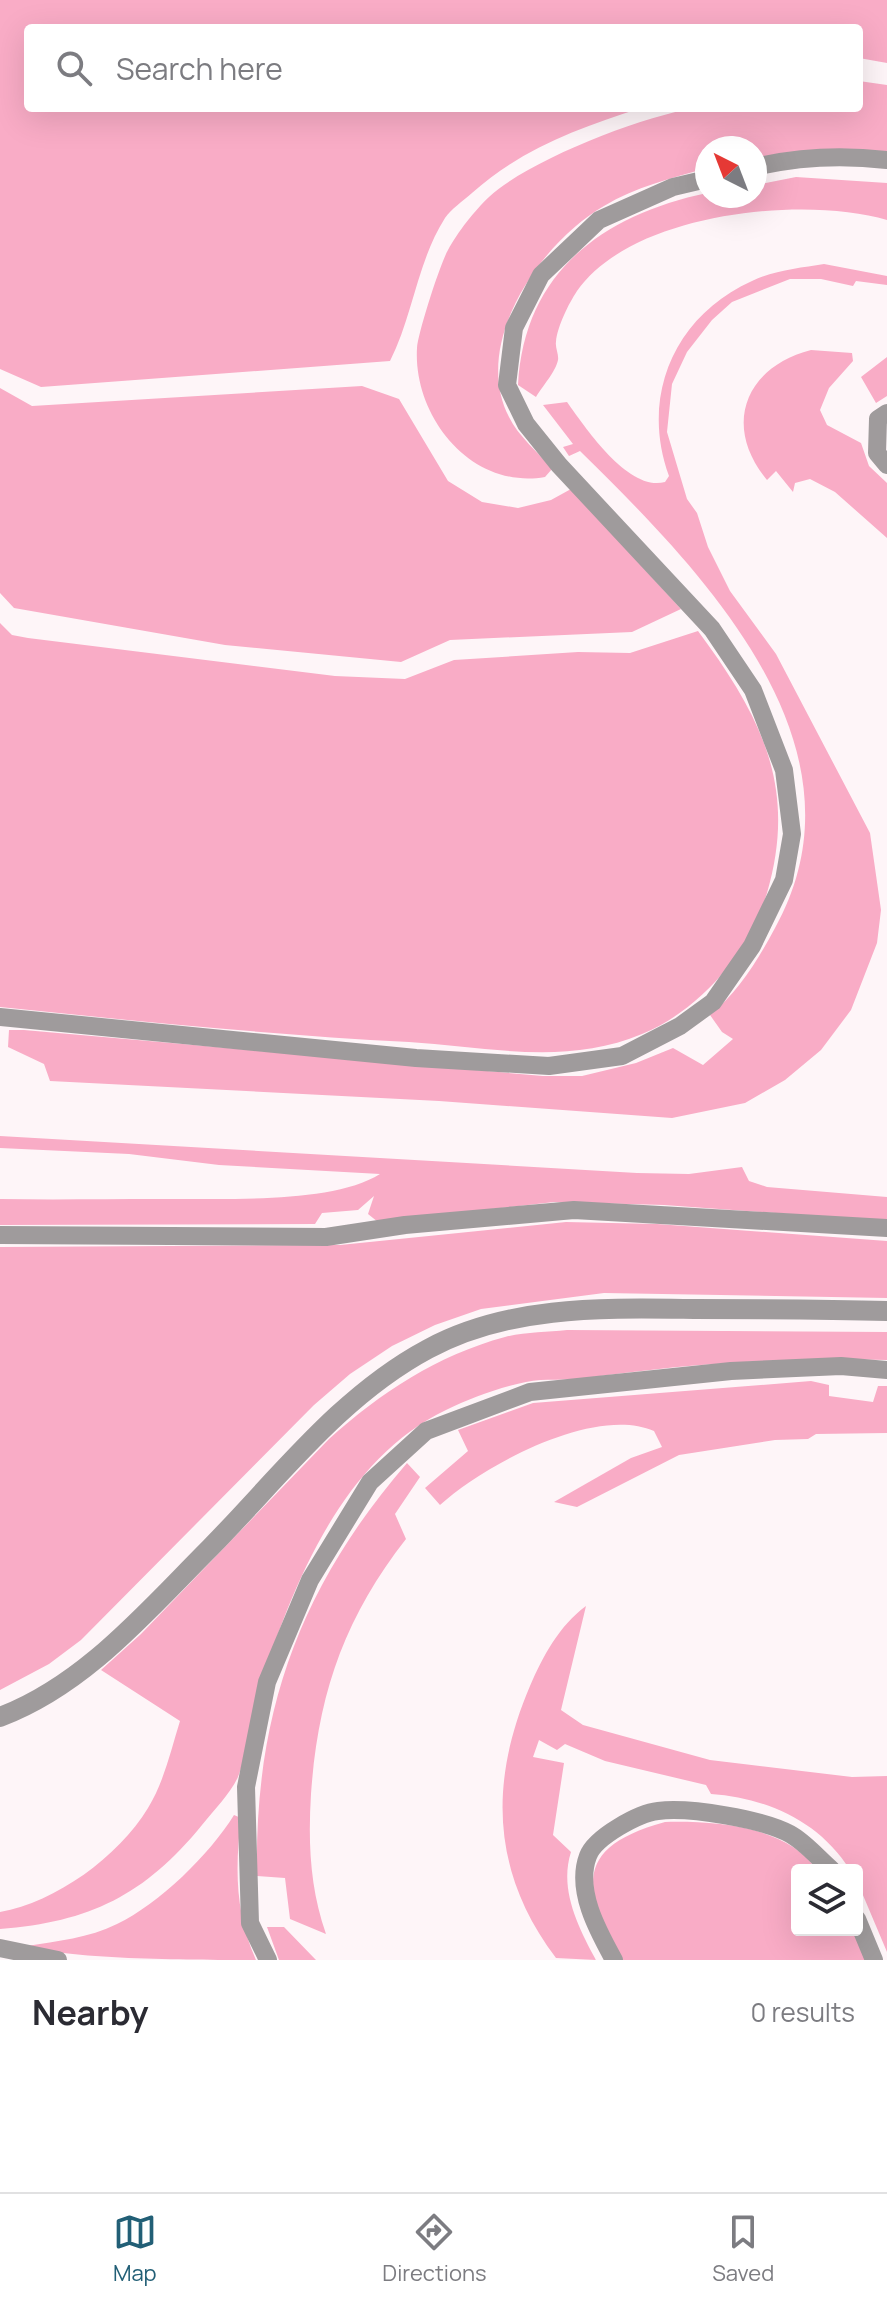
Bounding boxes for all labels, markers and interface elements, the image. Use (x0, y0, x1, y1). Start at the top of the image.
search box (24, 24, 863, 112)
icon: search (52, 46, 96, 90)
text: Search here (116, 48, 283, 89)
north arrow (695, 136, 767, 208)
map controls (791, 1864, 863, 1936)
button: layers (791, 1864, 863, 1936)
text: Nearby (32, 1989, 148, 2035)
text: 0 results (750, 1994, 855, 2030)
tab: Map (113, 2210, 157, 2288)
tab: Directions (382, 2210, 487, 2288)
tab: Saved (712, 2210, 774, 2288)

